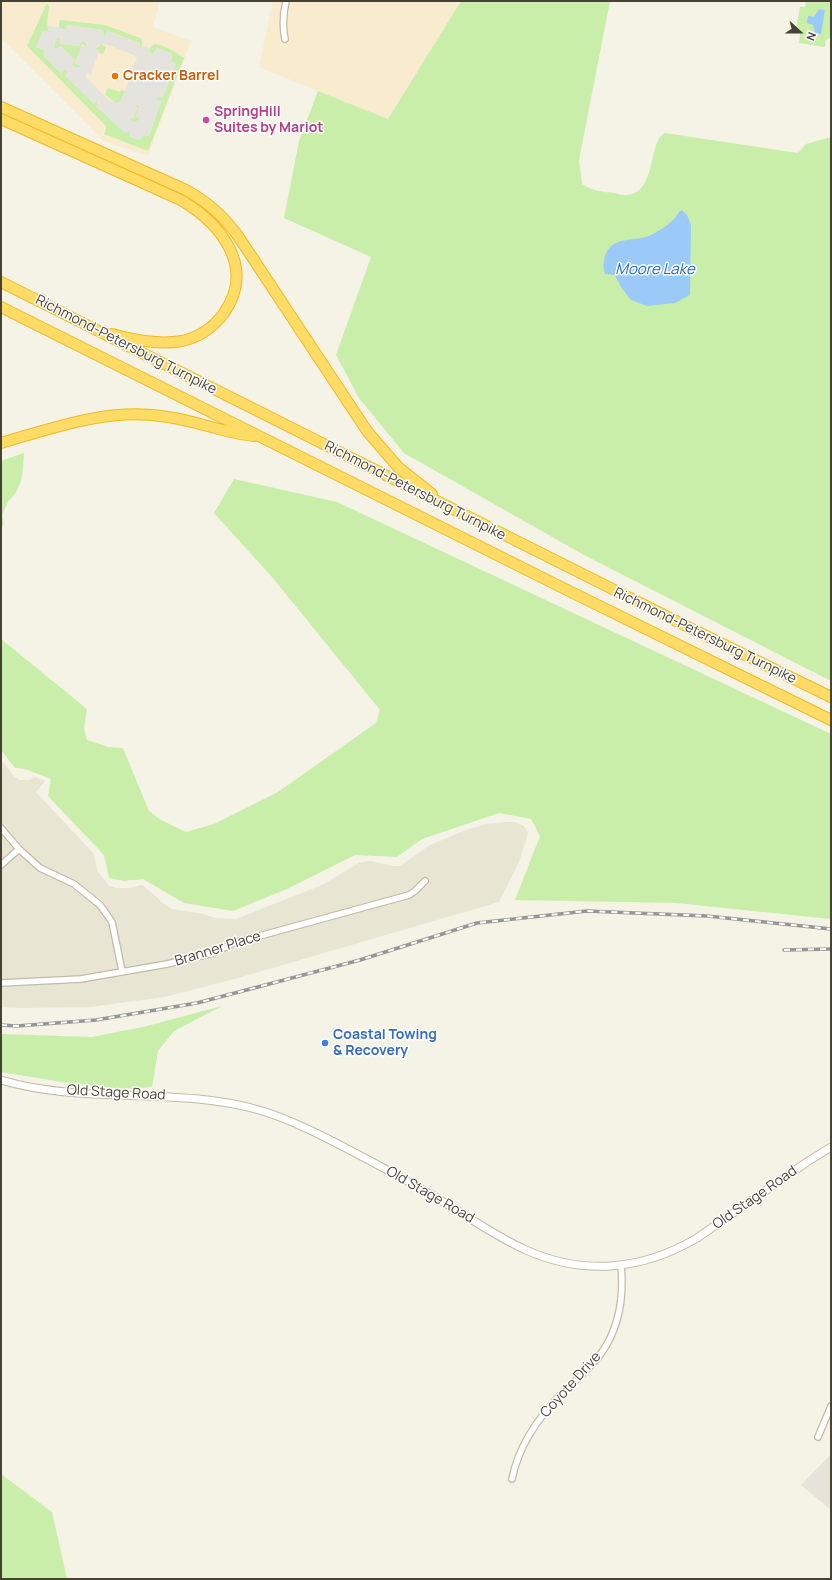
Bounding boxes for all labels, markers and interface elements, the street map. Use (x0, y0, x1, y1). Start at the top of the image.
north arrow (780, 12, 820, 52)
text: N (803, 30, 820, 43)
place label: Cracker Barrel (123, 68, 219, 84)
marker: Cracker Barrel (110, 71, 120, 81)
place label: SpringHill Suites by Mariot (214, 104, 323, 136)
marker: SpringHill Suites by Mariot (201, 115, 211, 125)
water label: Moore Lake (615, 261, 695, 279)
street label: Richmond-Petersburg Turnpike (33, 292, 219, 398)
street label: Richmond-Petersburg Turnpike (322, 438, 508, 544)
street label: Richmond-Petersburg Turnpike (611, 584, 799, 688)
street label: Branner Place (173, 928, 263, 970)
place label: Coastal Towing & Recovery (333, 1027, 437, 1060)
marker: Coastal Towing & Recovery (320, 1038, 330, 1048)
street label: Old Stage Road (66, 1082, 166, 1104)
street label: Old Stage Road (383, 1163, 477, 1227)
street label: Old Stage Road (710, 1163, 800, 1233)
street label: Coyote Drive (537, 1349, 605, 1421)

